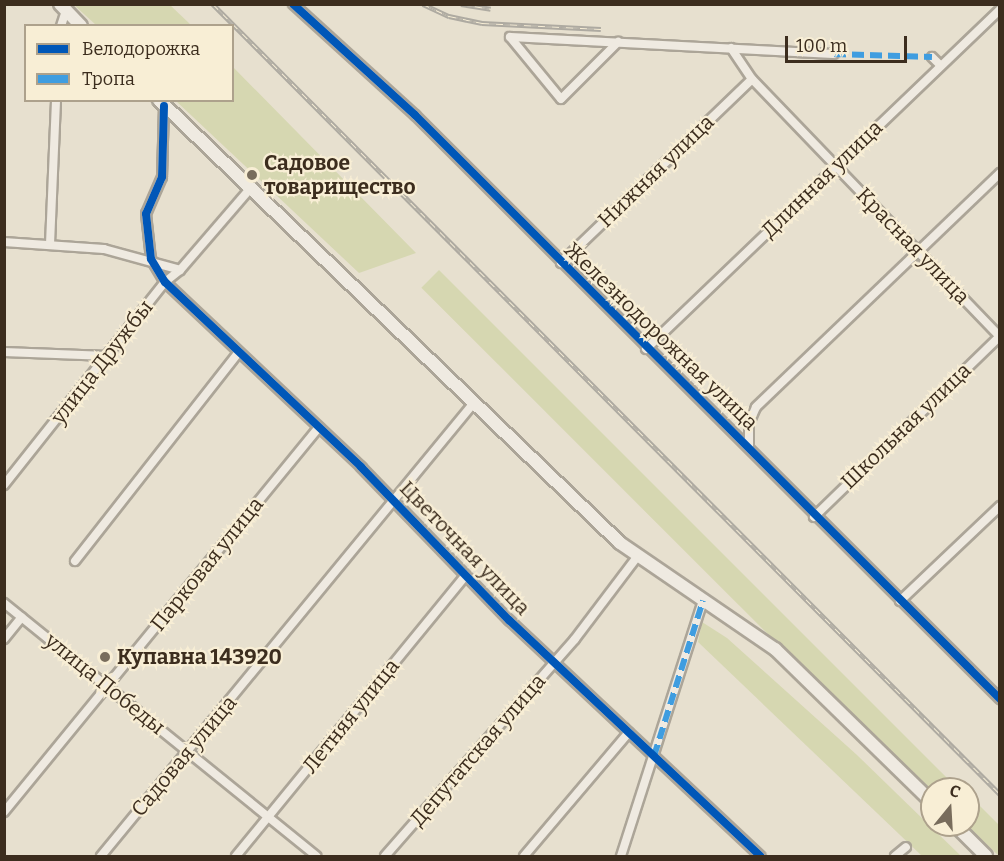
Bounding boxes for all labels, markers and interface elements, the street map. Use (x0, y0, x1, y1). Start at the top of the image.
legend (24, 24, 234, 102)
scale bar (788, 24, 910, 62)
text: 100 m (796, 35, 847, 57)
text: Велодорожка (82, 38, 200, 60)
text: Тропа (82, 68, 135, 90)
street label: Нижняя улица (593, 109, 719, 233)
street label: Длинная улица (756, 115, 888, 243)
place label: Садовое товарищество (264, 150, 416, 200)
marker: Садовое товарищество (245, 168, 259, 182)
street label: Красная улица (851, 183, 975, 309)
street label: Железнодорожная улица (559, 237, 763, 435)
street label: улица Дружбы (46, 295, 158, 429)
street label: Школьная улица (836, 358, 976, 494)
street label: Цветочная улица (395, 476, 535, 620)
street label: Парковая улица (145, 492, 269, 636)
street label: улица Победы (40, 628, 170, 740)
place label: Купавна 143920 (117, 644, 282, 670)
marker: Купавна 143920 (98, 650, 112, 664)
street label: Летняя улица (297, 654, 405, 778)
street label: Депутатская улица (405, 669, 551, 831)
street label: Садовая улица (126, 690, 242, 822)
north arrow (920, 777, 980, 837)
text: С (947, 781, 963, 802)

